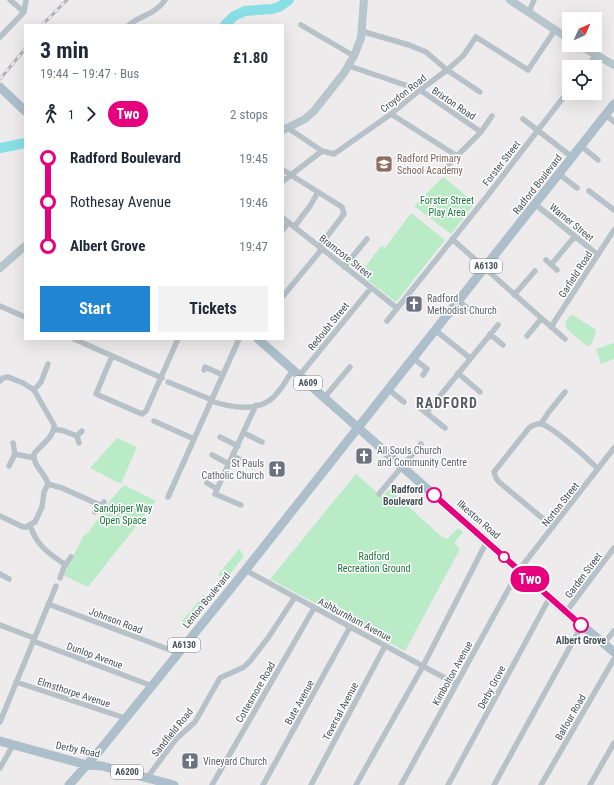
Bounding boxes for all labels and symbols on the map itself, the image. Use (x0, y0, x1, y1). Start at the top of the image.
north arrow (562, 12, 602, 52)
street label: Croydon Road (378, 72, 428, 115)
street label: Brixton Road (430, 85, 478, 122)
street label: Forster Street (481, 139, 522, 188)
street label: Radford Boulevard (511, 152, 564, 216)
place label: Radford Primary School Academy (397, 153, 463, 176)
school or university icon: Radford Primary School Academy (374, 154, 394, 174)
park label: Forster Street Play Area (420, 195, 474, 218)
street label: Warner Street (547, 201, 596, 244)
street label: Bramcote Street (317, 232, 374, 280)
street label: Garfield Road (556, 249, 594, 299)
road number: A6130 (470, 259, 502, 273)
place label: Radford Methodist Church (427, 293, 497, 316)
church icon: Radford Methodist Church (404, 294, 424, 314)
street label: Redoubt Street (306, 300, 351, 352)
road number: A609 (294, 376, 322, 390)
district label: RADFORD (416, 395, 478, 411)
place label: All Souls Church and Community Centre (377, 445, 467, 468)
church icon: All Souls Church and Community Centre (354, 446, 374, 466)
place label: St Pauls Catholic Church (201, 458, 264, 481)
church icon: St Pauls Catholic Church (267, 459, 287, 479)
street label: Norton Street (540, 480, 581, 529)
place label: Radford Boulevard (383, 484, 423, 507)
marker: Radford Boulevard (426, 487, 442, 503)
street label: Ilkeston Road (455, 498, 503, 541)
park label: Sandpiper Way Open Space (94, 503, 152, 526)
street label: Garden Street (563, 550, 604, 600)
park label: Radford Recreation Ground (338, 551, 411, 574)
unlabelled marker (498, 551, 510, 563)
line badge: Two (507, 566, 553, 592)
street label: Lenton Boulevard (181, 570, 232, 630)
street label: Ashburnham Avenue (316, 596, 393, 643)
street label: Johnson Road (88, 605, 144, 636)
marker: Albert Grove (573, 617, 589, 633)
place label: Albert Grove (556, 635, 606, 646)
road number: A6130 (168, 638, 200, 652)
street label: Kimbolton Avenue (430, 639, 475, 707)
street label: Dunlop Avenue (65, 640, 125, 671)
street label: Cottesmore Road (234, 660, 277, 725)
street label: Derby Grove (475, 663, 508, 711)
street label: Elmsthorpe Avenue (36, 676, 112, 710)
street label: Bute Avenue (283, 678, 316, 726)
street label: Teversal Avenue (321, 680, 360, 742)
street label: Balfour Road (553, 692, 588, 742)
street label: Sandfield Road (150, 706, 195, 759)
street label: Derby Road (55, 739, 101, 760)
church icon: Vineyard Church (180, 751, 200, 771)
place label: Vineyard Church (203, 756, 267, 767)
road number: A6200 (111, 765, 143, 779)

